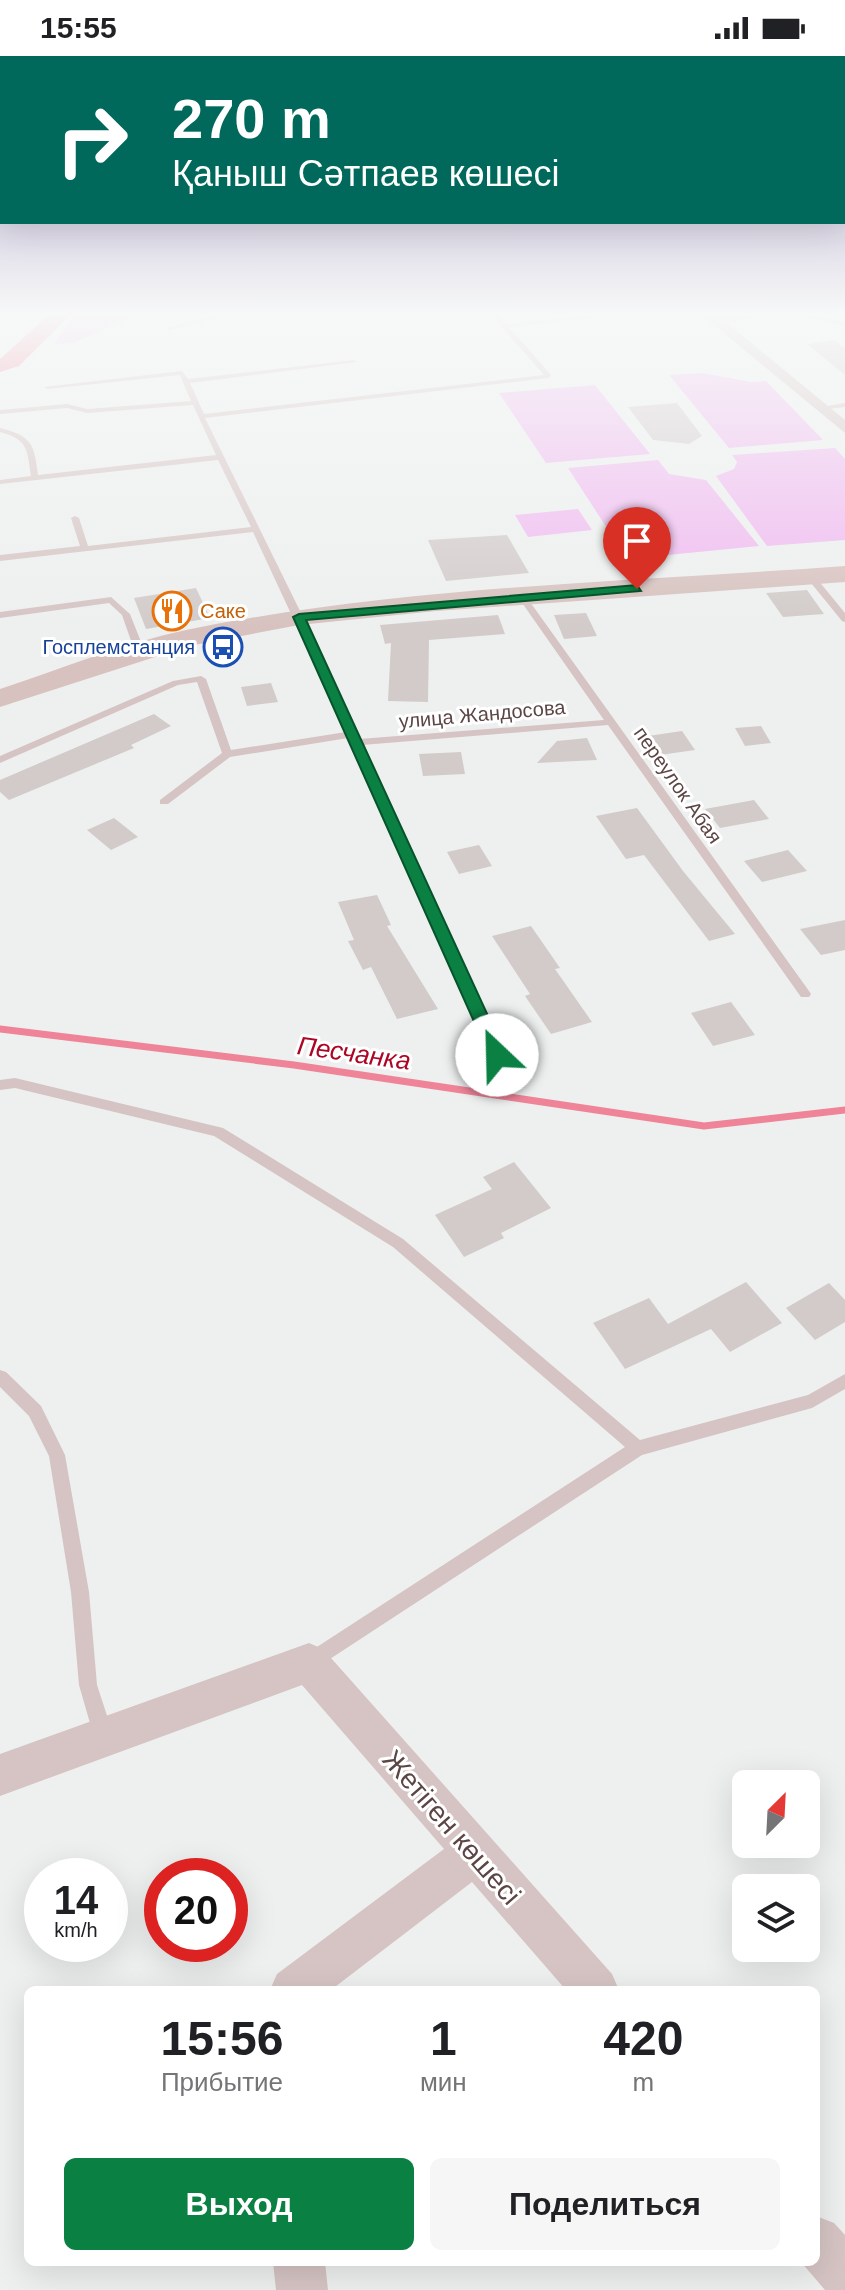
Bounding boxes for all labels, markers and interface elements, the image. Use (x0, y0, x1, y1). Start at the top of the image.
text: 15:55 (40, 11, 117, 44)
text: 270 m (172, 87, 331, 150)
icon: right (40, 88, 144, 192)
text: Қаныш Сәтпаев көшесі (172, 153, 559, 194)
pin (603, 507, 671, 589)
icon: arrive (615, 519, 659, 563)
restaurant icon: Саке (151, 590, 193, 632)
place label: Саке (200, 600, 246, 622)
bus stop icon: Госплемстанция (202, 626, 244, 668)
place label: Госплемстанция (42, 636, 195, 658)
street label: улица Жандосова (398, 696, 567, 732)
street label: переулок Абая (630, 723, 726, 847)
position arrow (455, 1013, 539, 1097)
water label: Песчанка (295, 1030, 413, 1076)
street label: Жетіген көшесі (376, 1744, 527, 1911)
north arrow (732, 1770, 820, 1858)
map controls (732, 1770, 820, 1962)
speed limit sign: 20 (144, 1858, 248, 1962)
button: layers (732, 1874, 820, 1962)
text: 14 (54, 1878, 98, 1922)
text: km/h (54, 1919, 98, 1941)
text: 15:56 (161, 2012, 283, 2065)
text: 1 (430, 2012, 457, 2065)
text: 420 (603, 2012, 683, 2065)
text: Прибытие (161, 2067, 283, 2097)
text: мин (420, 2067, 467, 2097)
text: m (633, 2067, 654, 2097)
button: Выход (64, 2158, 414, 2250)
button: Поделиться (430, 2158, 780, 2250)

